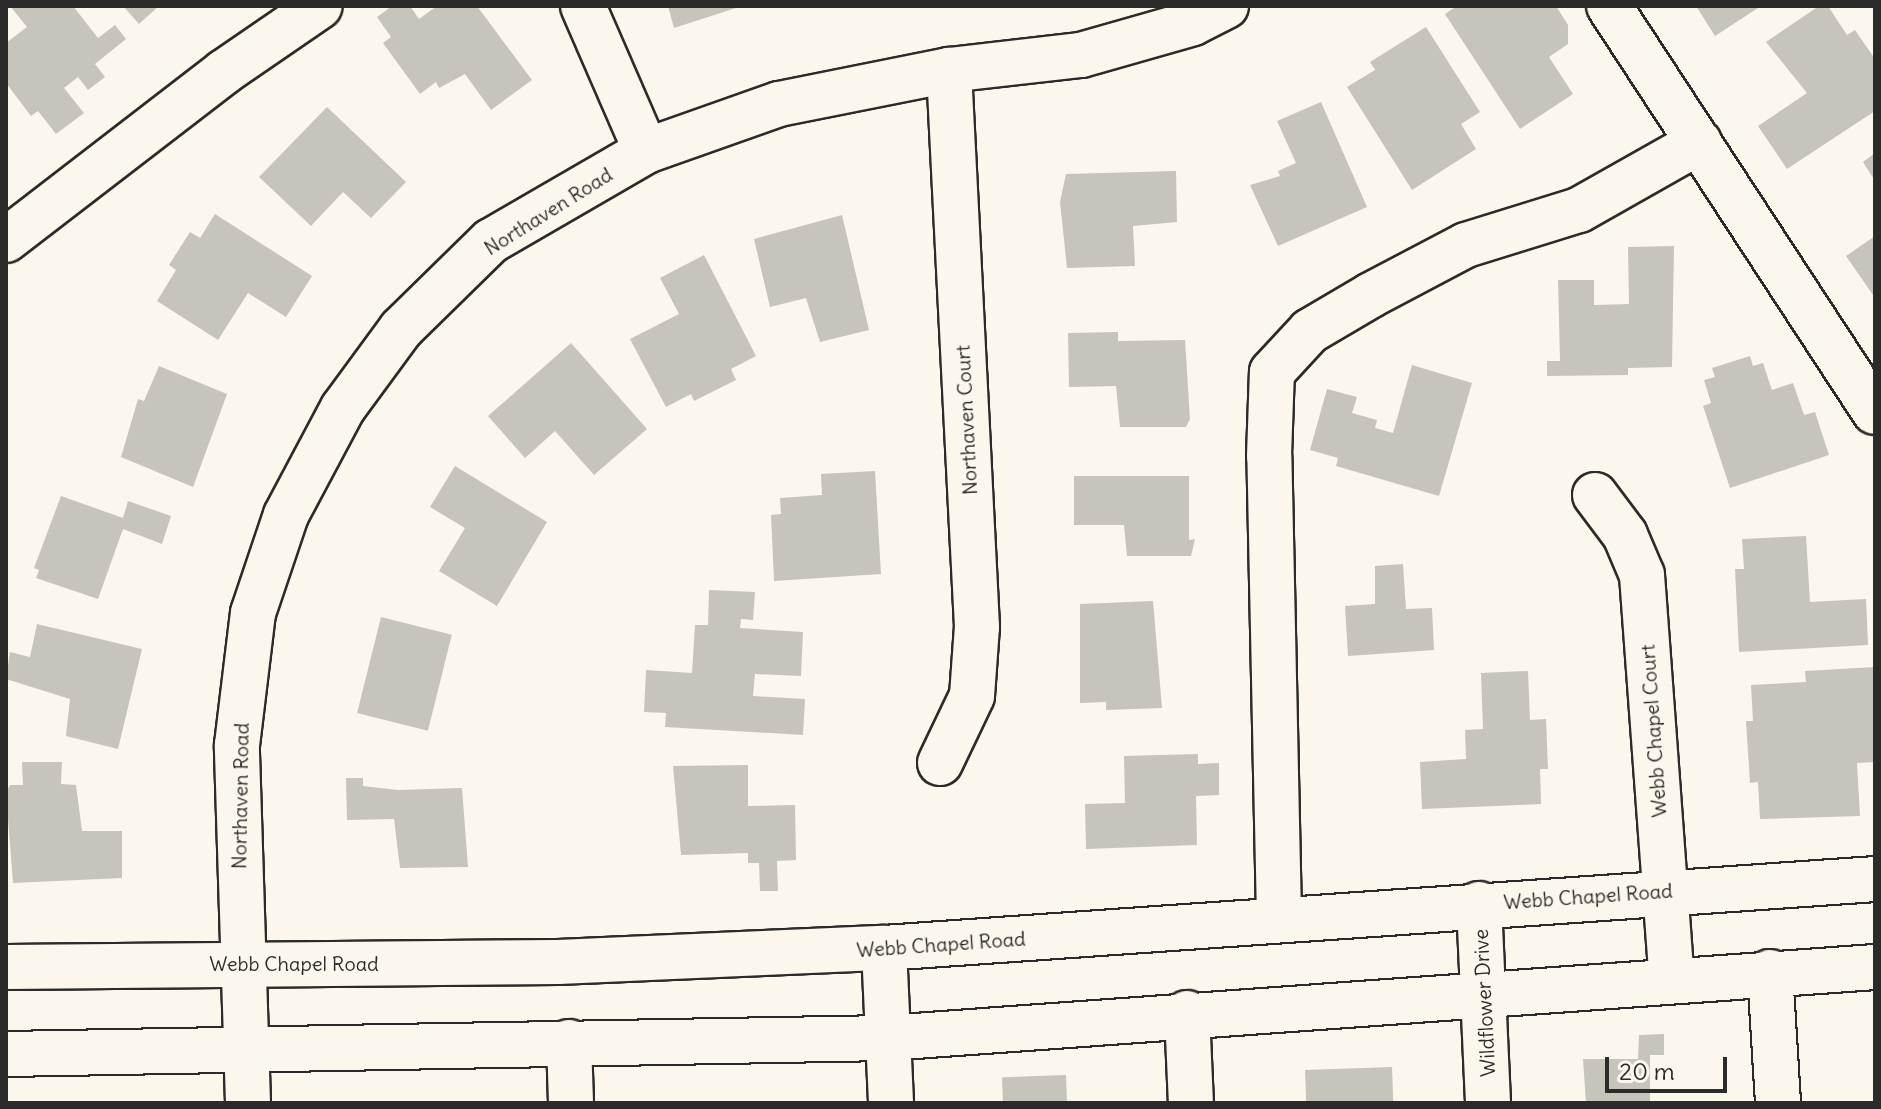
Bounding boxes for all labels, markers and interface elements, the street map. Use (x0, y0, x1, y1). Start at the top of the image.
street label: Northaven Road (480, 162, 616, 260)
street label: Northaven Court (950, 344, 982, 496)
street label: Webb Chapel Court (1635, 644, 1671, 818)
street label: Northaven Road (227, 723, 253, 869)
street label: Webb Chapel Road (1503, 878, 1673, 914)
street label: Webb Chapel Road (856, 926, 1026, 962)
street label: Wildflower Drive (1468, 929, 1500, 1077)
street label: Webb Chapel Road (209, 951, 379, 975)
scale bar (1609, 1041, 1731, 1091)
text: 20 m (1619, 1056, 1675, 1086)

